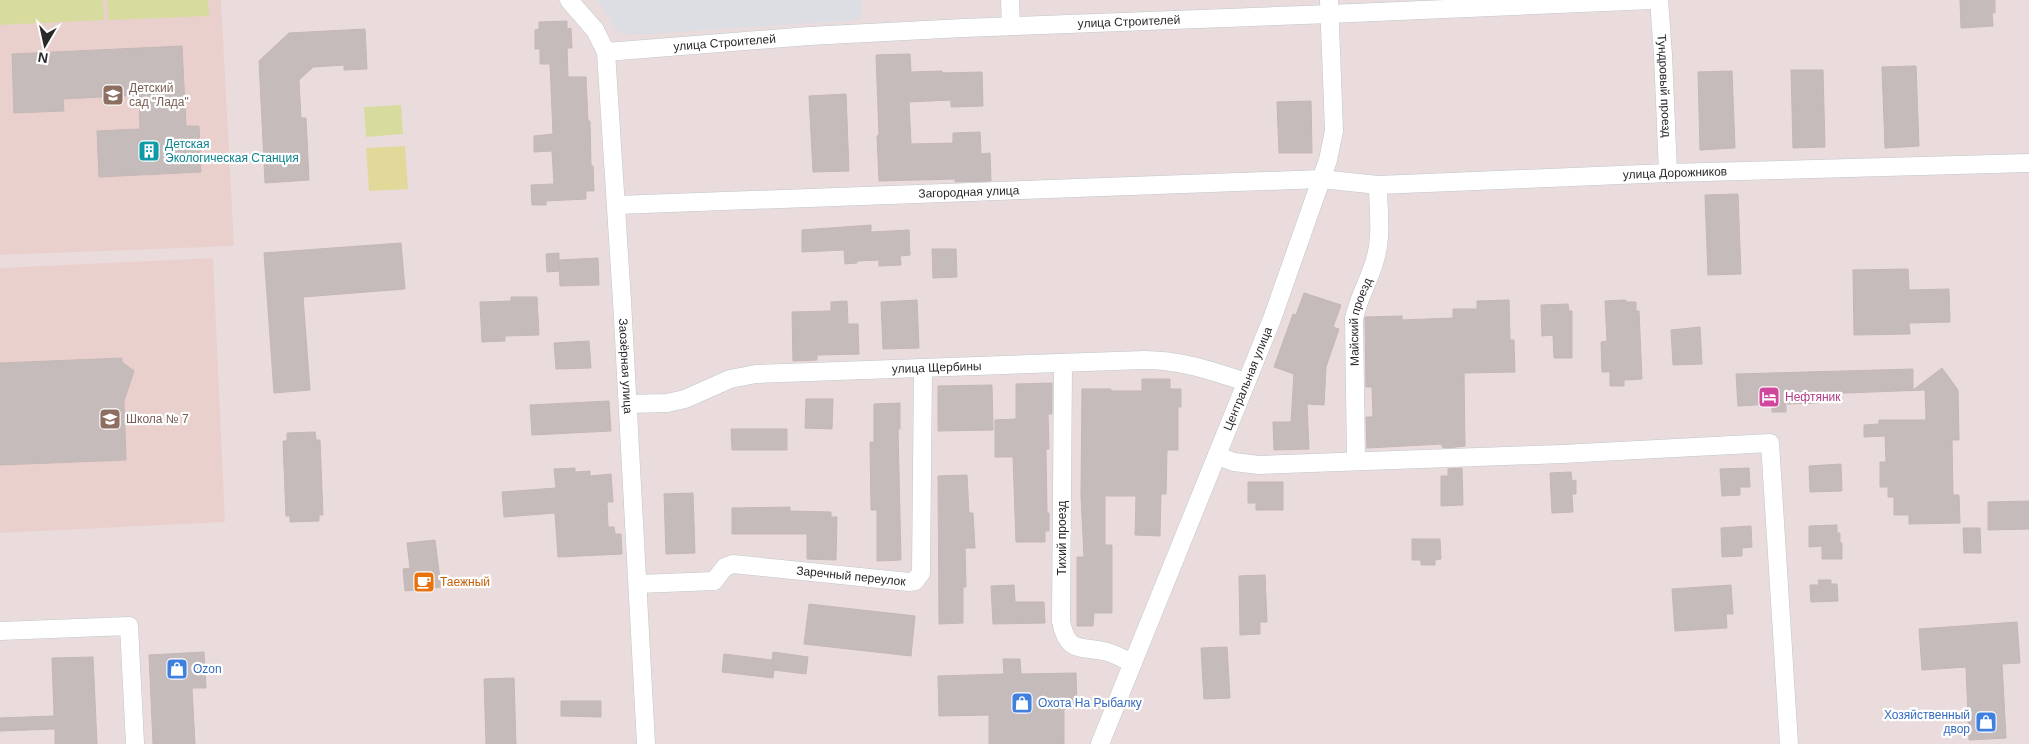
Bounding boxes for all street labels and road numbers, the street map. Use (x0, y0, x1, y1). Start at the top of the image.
street label: улица Строителей (1077, 13, 1181, 31)
street label: улица Строителей (673, 32, 776, 54)
street label: Тундровый проезд (1655, 34, 1673, 138)
street label: улица Дорожников (1623, 164, 1727, 182)
street label: Загородная улица (918, 183, 1020, 201)
street label: Майский проезд (1347, 276, 1375, 366)
street label: Заозёрная улица (616, 318, 635, 415)
street label: Центральная улица (1221, 325, 1275, 433)
street label: улица Щербины (892, 359, 982, 376)
street label: Тихий проезд (1055, 501, 1069, 575)
street label: Заречный переулок (796, 564, 907, 589)

